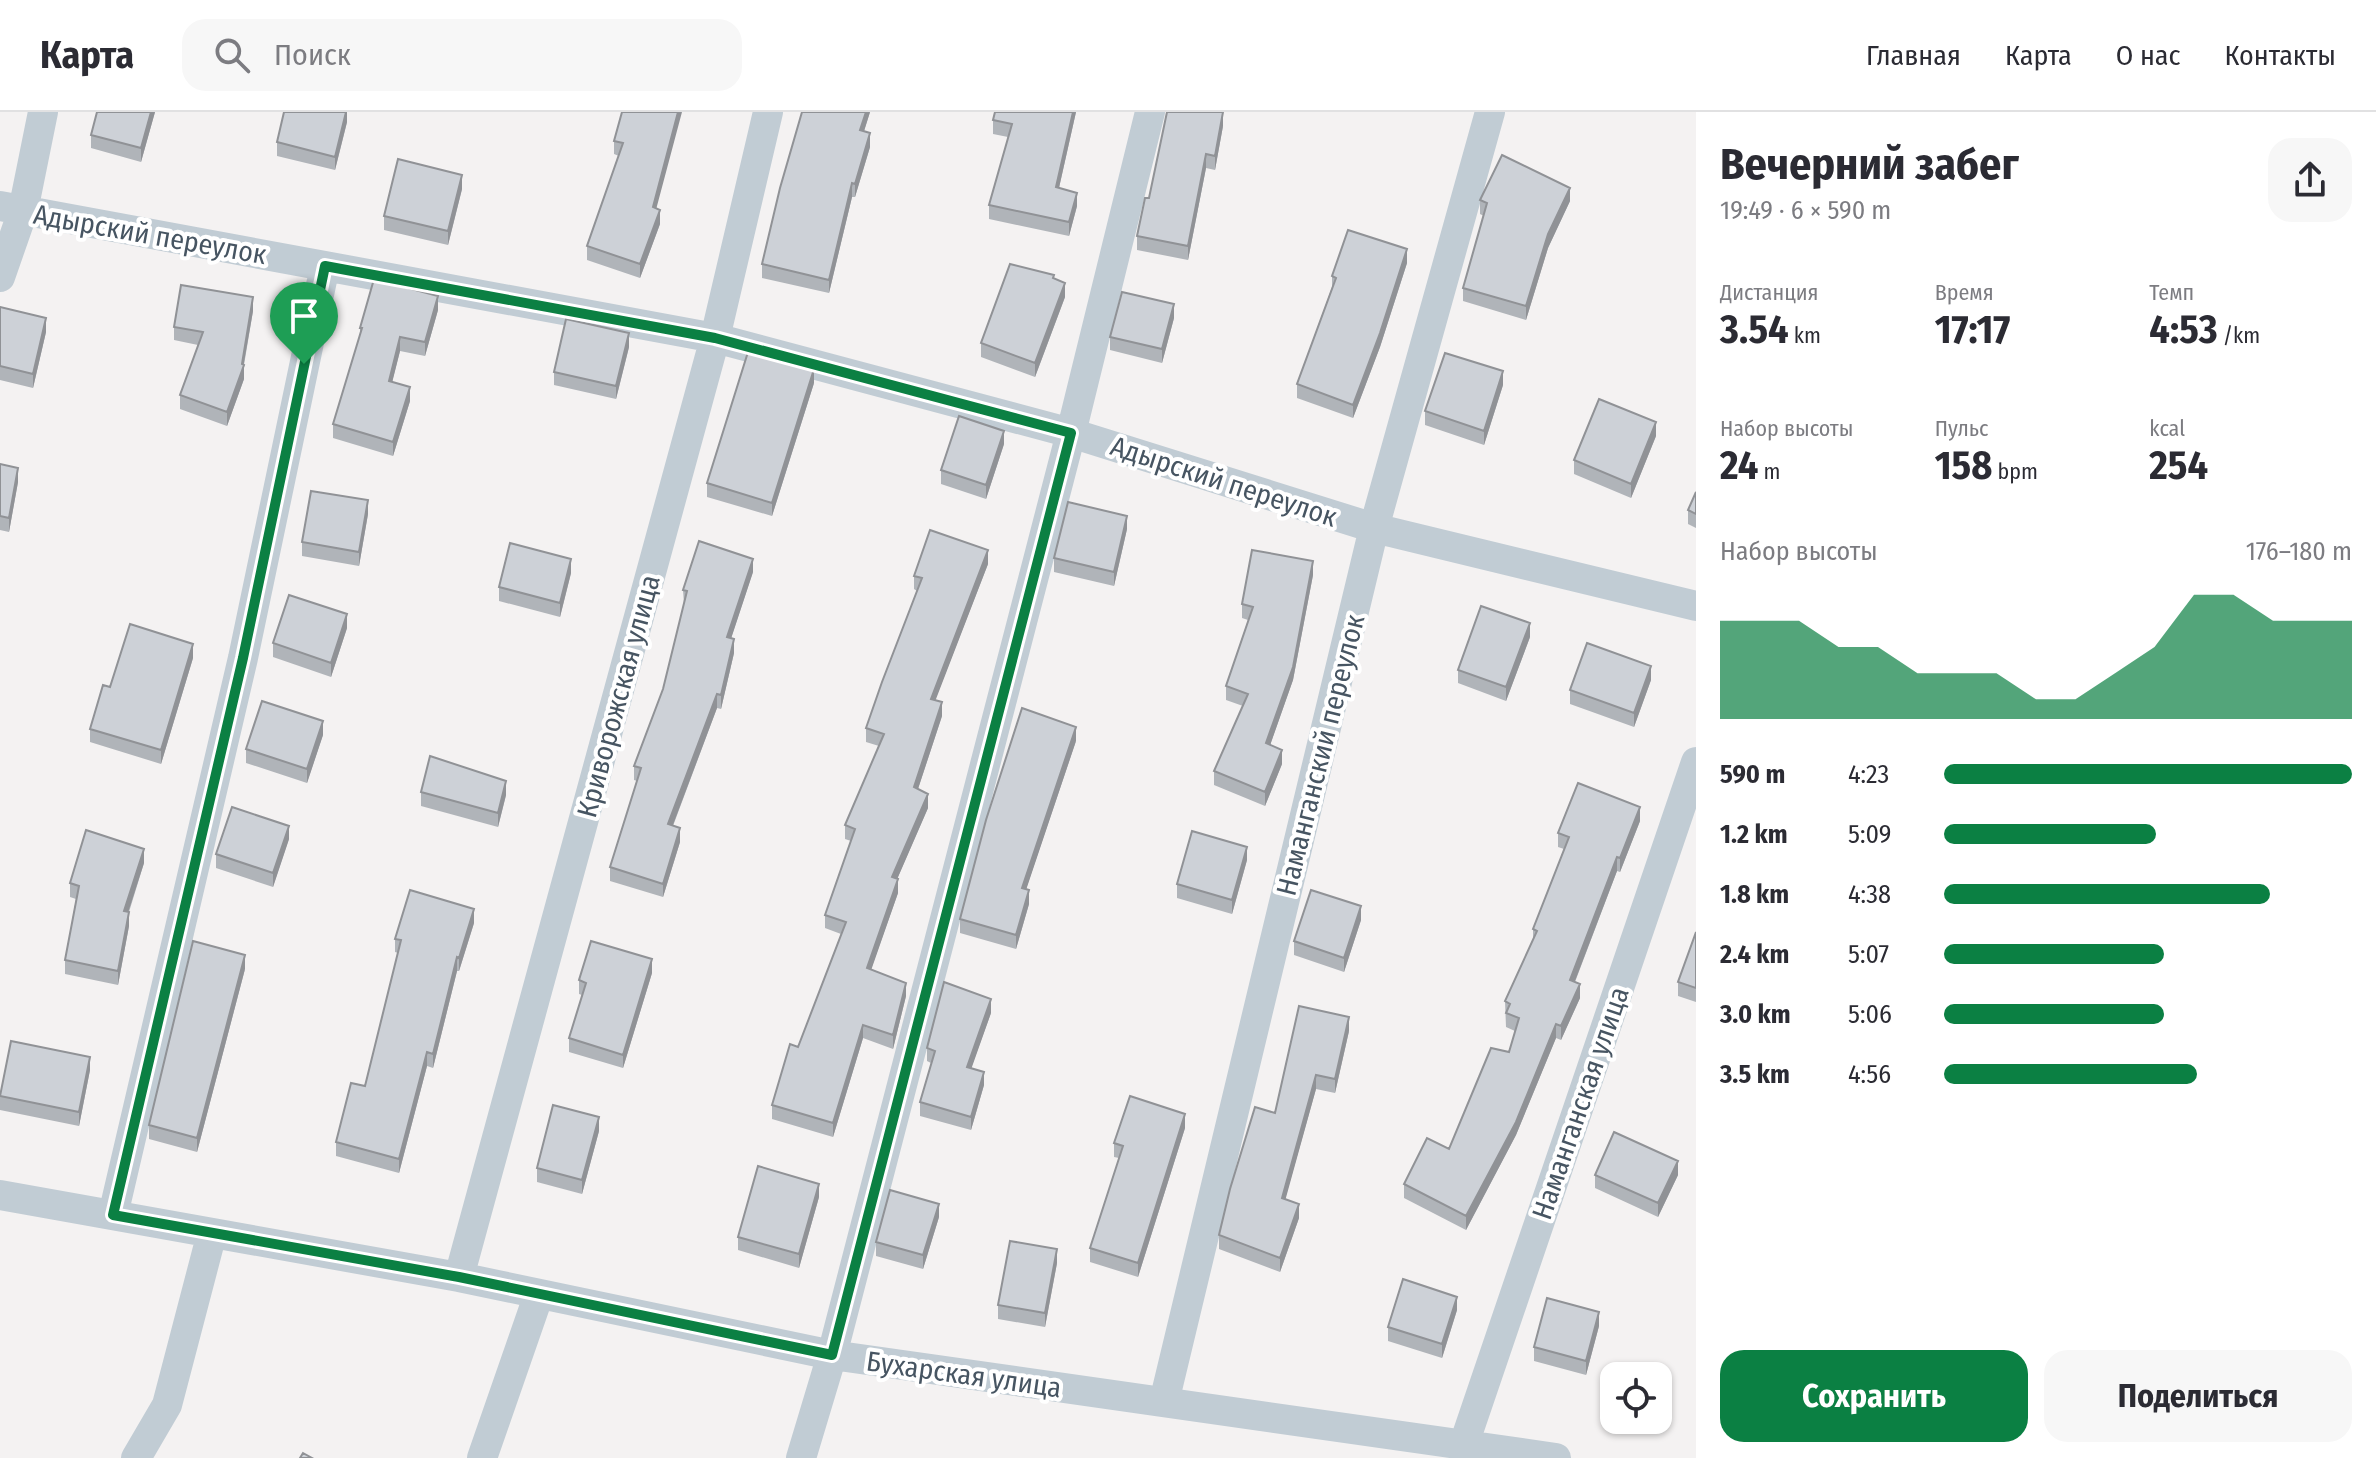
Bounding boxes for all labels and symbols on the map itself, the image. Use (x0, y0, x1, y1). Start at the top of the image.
street label: Адырский переулок (31, 198, 269, 271)
pin (270, 282, 338, 364)
street label: Адырский переулок (1107, 429, 1341, 534)
street label: Криворожская улица (570, 571, 667, 821)
street label: Наманганский переулок (1270, 611, 1371, 899)
street label: Наманганская улица (1525, 983, 1636, 1224)
street label: Бухарская улица (864, 1344, 1064, 1405)

